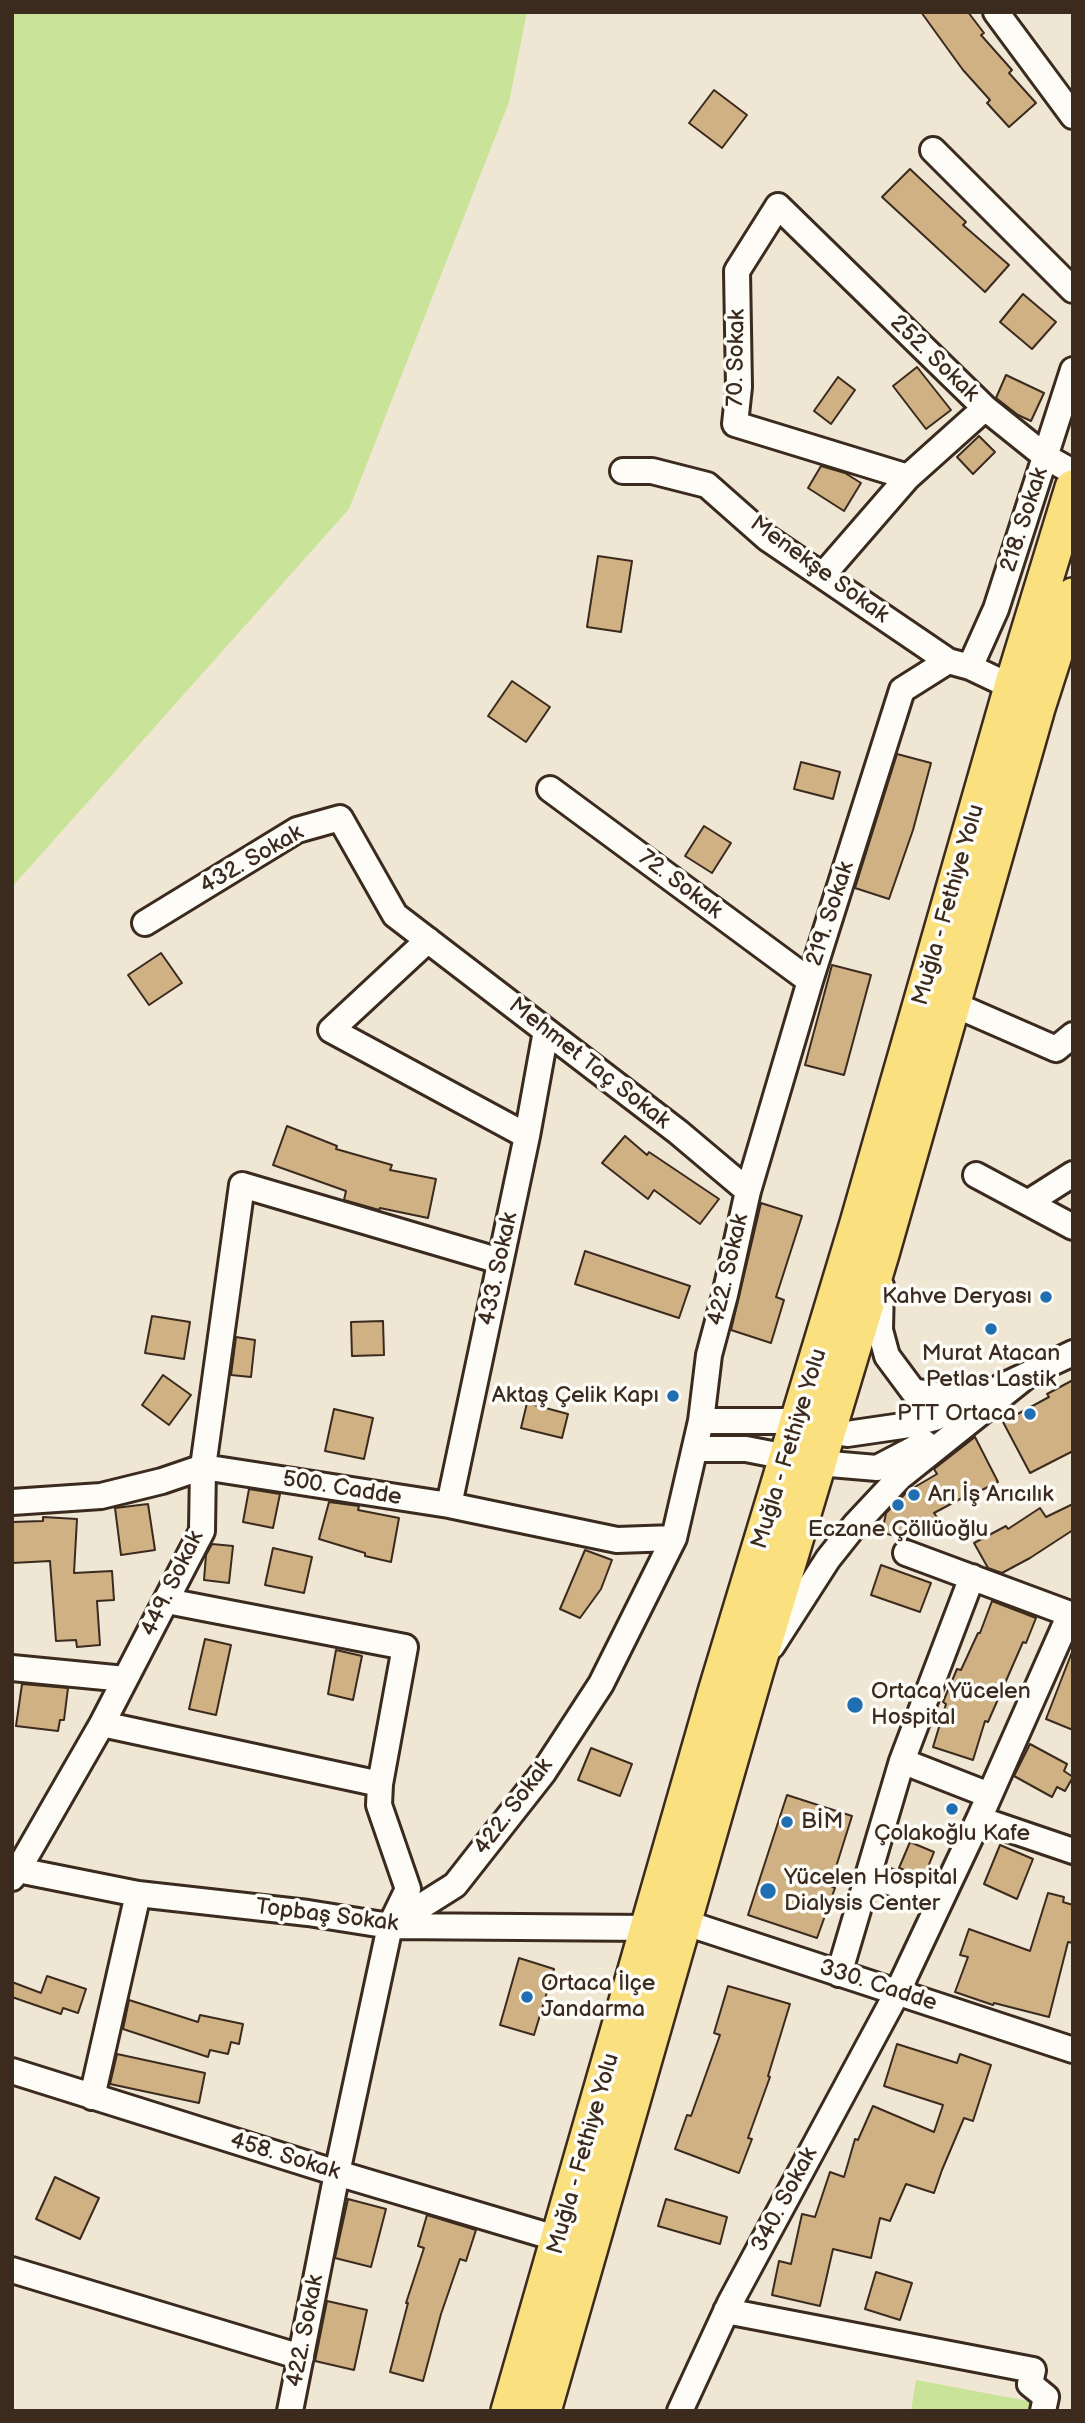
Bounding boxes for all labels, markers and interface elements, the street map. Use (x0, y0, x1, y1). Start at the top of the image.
street label: 70. Sokak (722, 309, 752, 407)
street label: 252. Sokak (884, 310, 984, 408)
street label: 218. Sokak (995, 464, 1055, 576)
street label: Menekşe Sokak (744, 510, 894, 630)
street label: Muğla - Fethiye Yolu (907, 801, 991, 1009)
street label: 432. Sokak (195, 819, 309, 901)
street label: 72. Sokak (633, 845, 727, 925)
street label: 219. Sokak (801, 858, 861, 970)
street label: Mehmet Taç Sokak (503, 992, 675, 1136)
street label: 433. Sokak (474, 1210, 524, 1328)
street label: 422. Sokak (703, 1211, 755, 1329)
place label: Kahve Deryası (882, 1283, 1032, 1311)
marker: Kahve Deryası (1038, 1289, 1054, 1305)
marker: Murat Atacan Petlas Lastik (983, 1321, 999, 1337)
place label: Murat Atacan Petlas Lastik (922, 1340, 1060, 1394)
street label: Muğla - Fethiye Yolu (746, 1346, 834, 1552)
place label: Aktaş Çelik Kapı (492, 1382, 659, 1410)
marker: Aktaş Çelik Kapı (665, 1388, 681, 1404)
place label: PTT Ortaca (897, 1400, 1016, 1428)
marker: PTT Ortaca (1022, 1406, 1038, 1422)
street label: 500. Cadde (280, 1466, 404, 1512)
place label: Arı İş Arıcılık (928, 1481, 1054, 1509)
marker: Arı İş Arıcılık (906, 1487, 922, 1503)
marker: Eczane Çöllüoğlu (890, 1497, 906, 1513)
place label: Eczane Çöllüoğlu (808, 1516, 988, 1544)
street label: 449. Sokak (136, 1527, 210, 1641)
place label: Ortaca Yücelen Hospital (871, 1678, 1031, 1732)
marker: Ortaca Yücelen Hospital (845, 1695, 865, 1715)
street label: 422. Sokak (469, 1753, 559, 1861)
marker: Çolakoğlu Kafe (944, 1801, 960, 1817)
place label: BİM (801, 1808, 843, 1836)
marker: BİM (779, 1814, 795, 1830)
place label: Çolakoğlu Kafe (874, 1820, 1030, 1848)
place label: Yücelen Hospital Dialysis Center (784, 1864, 957, 1918)
marker: Yücelen Hospital Dialysis Center (758, 1881, 778, 1901)
street label: Topbaş Sokak (254, 1894, 400, 1938)
street label: 330. Cadde (816, 1954, 940, 2018)
place label: Ortaca İlçe Jandarma (541, 1970, 655, 2024)
marker: Ortaca İlçe Jandarma (519, 1989, 535, 2005)
street label: Muğla - Fethiye Yolu (542, 2050, 626, 2258)
street label: 458. Sokak (227, 2127, 343, 2187)
street label: 340. Sokak (746, 2143, 824, 2257)
street label: 422. Sokak (282, 2272, 330, 2390)

